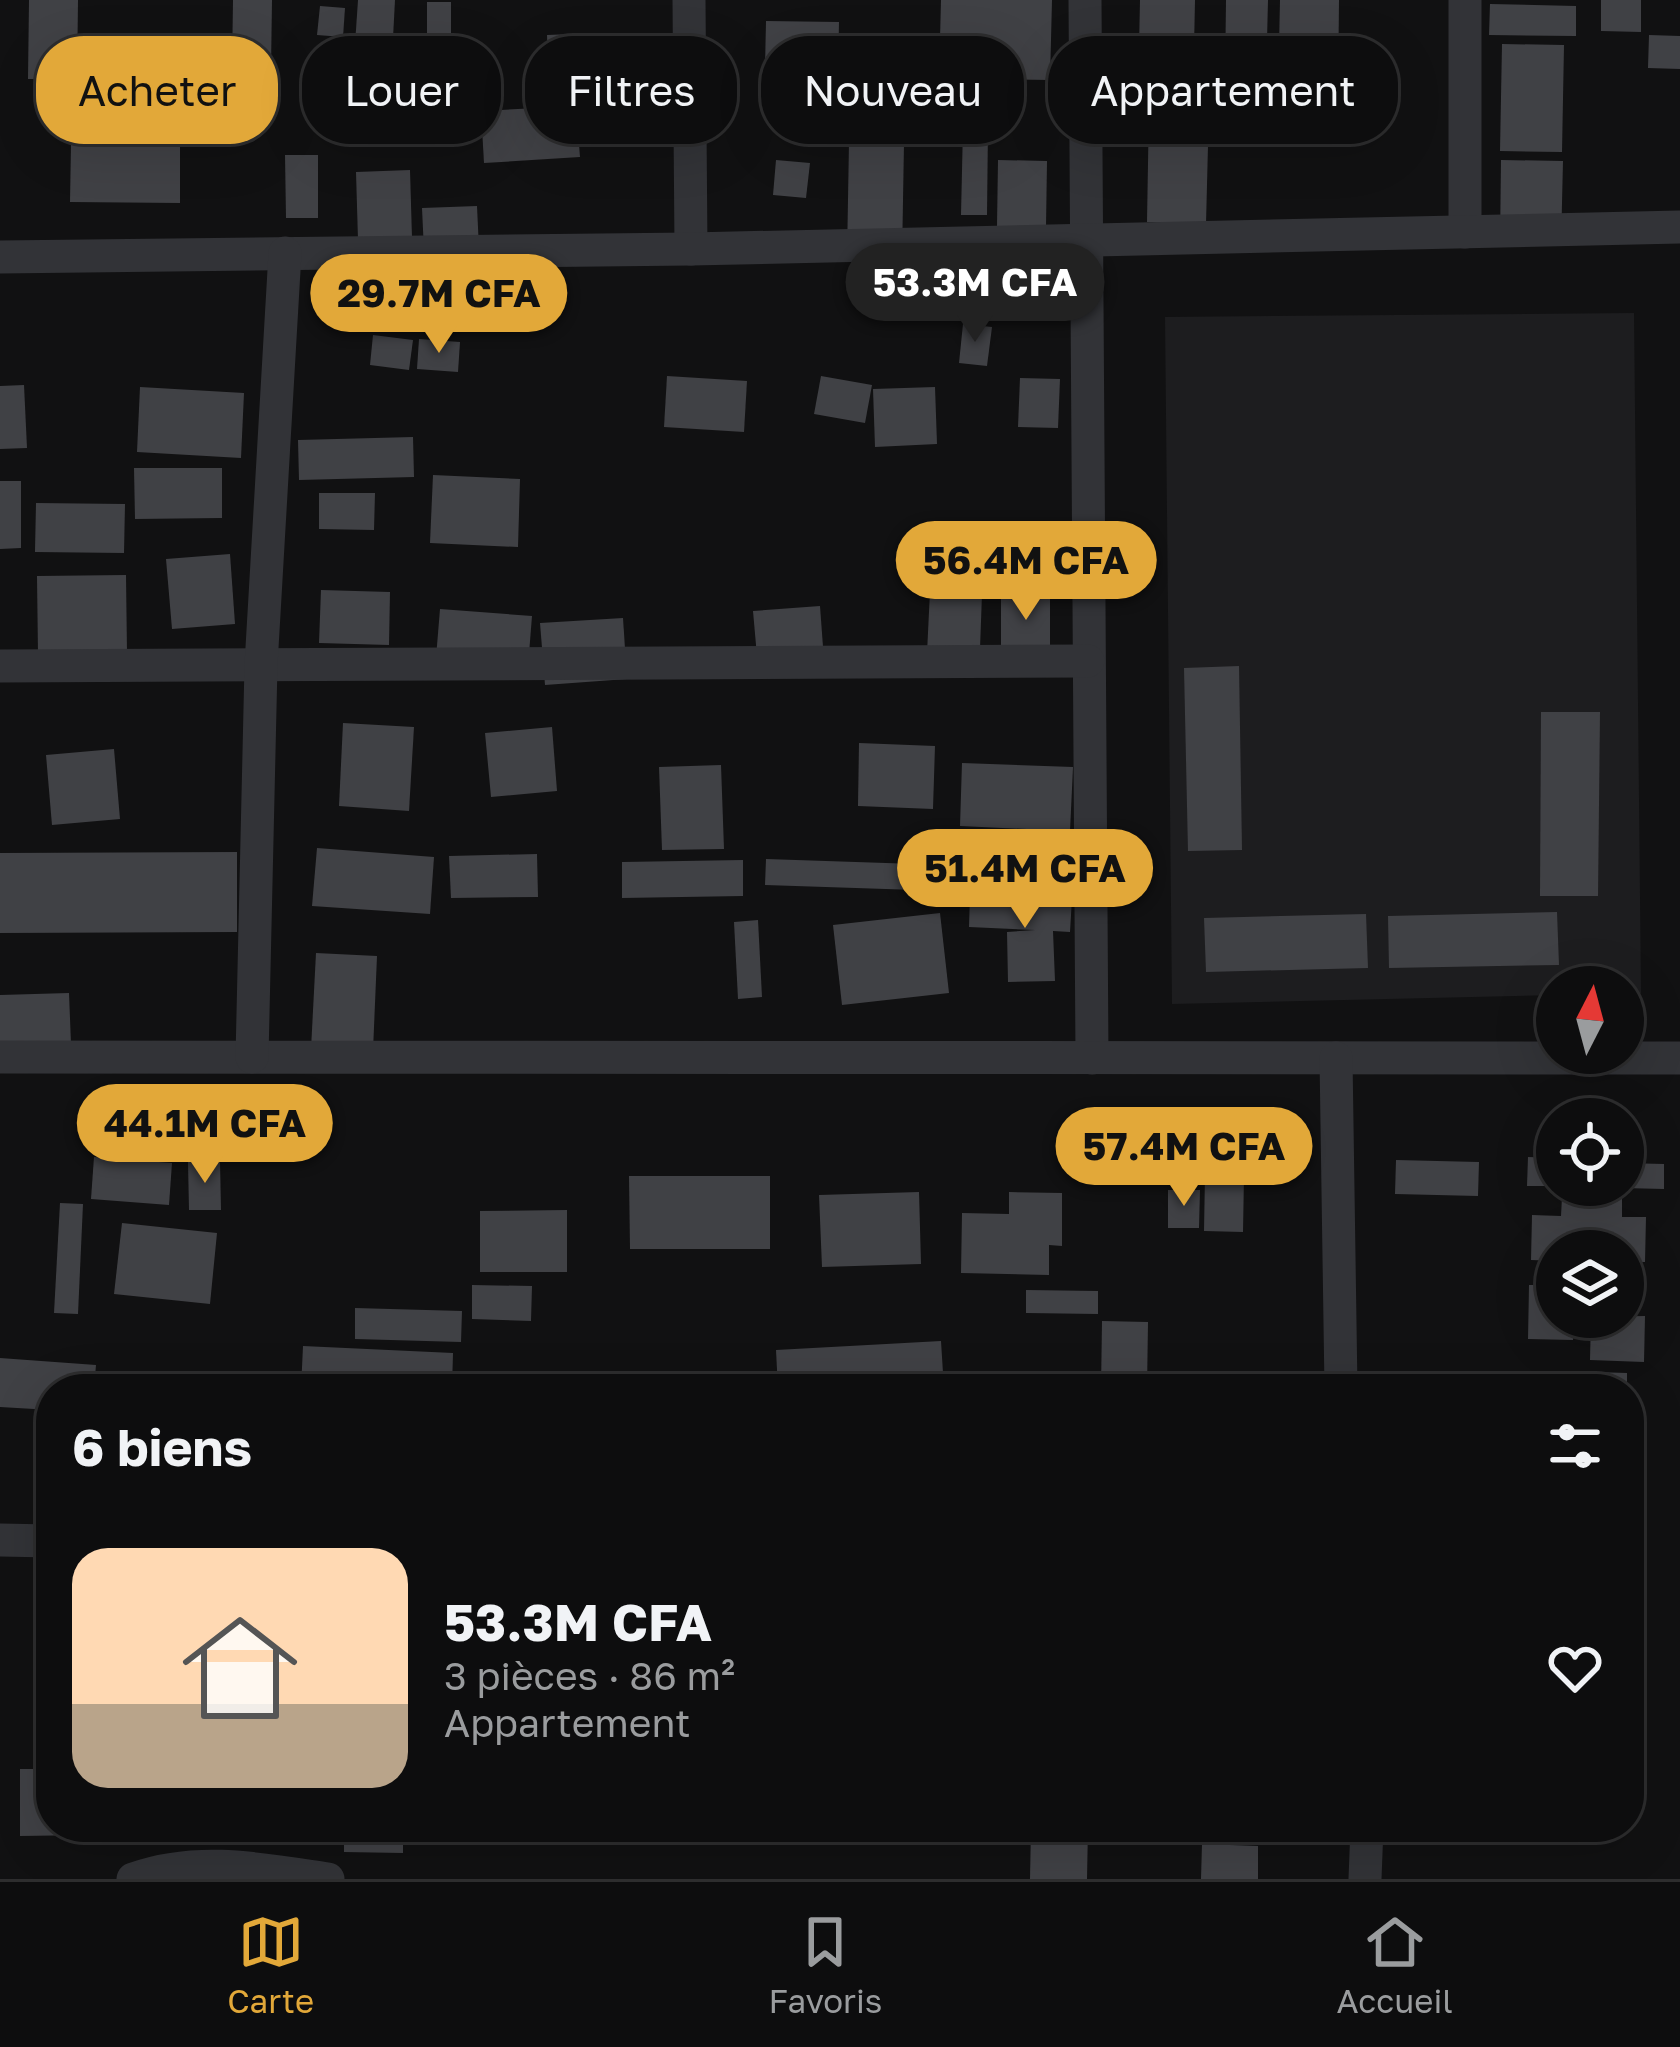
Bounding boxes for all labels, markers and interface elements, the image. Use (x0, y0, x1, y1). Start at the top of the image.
chip: Acheter (36, 36, 278, 144)
chip: Louer (302, 36, 501, 144)
chip: Filtres (525, 36, 737, 144)
chip: Nouveau (761, 36, 1024, 144)
chip: Appartement (1048, 36, 1398, 144)
pin: 53.3M CFA (838, 243, 1112, 345)
pin: 29.7M CFA (302, 254, 576, 356)
text: 53.3M CFA (873, 258, 1077, 305)
text: 29.7M CFA (337, 269, 541, 316)
pin: 56.4M CFA (889, 521, 1163, 623)
text: 56.4M CFA (923, 536, 1129, 583)
pin: 51.4M CFA (888, 829, 1162, 931)
text: 51.4M CFA (924, 844, 1126, 891)
north arrow (1536, 966, 1644, 1074)
map controls (1536, 966, 1644, 1338)
pin: 44.1M CFA (68, 1084, 342, 1186)
button: locate (1536, 1098, 1644, 1206)
text: 44.1M CFA (104, 1099, 306, 1146)
pin: 57.4M CFA (1047, 1107, 1321, 1209)
text: 57.4M CFA (1083, 1122, 1286, 1169)
button: layers (1536, 1230, 1644, 1338)
icon: filters (1542, 1413, 1608, 1479)
text: 6 biens (72, 1416, 252, 1477)
text: 53.3M CFA (444, 1591, 712, 1652)
icon: home (168, 1596, 312, 1740)
icon: heart (1542, 1635, 1608, 1701)
text: 3 pièces · 86 m² (444, 1652, 735, 1699)
text: Appartement (444, 1699, 691, 1746)
tab: Carte (227, 1909, 314, 2020)
tab: Favoris (768, 1909, 882, 2020)
tab: Accueil (1337, 1909, 1453, 2020)

